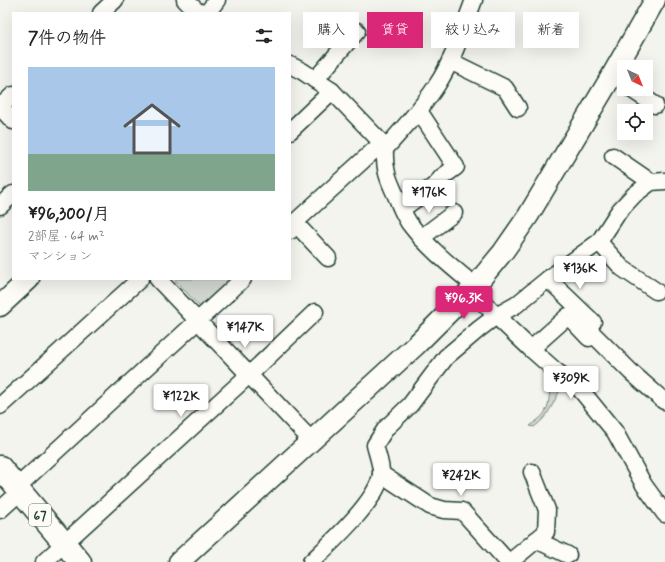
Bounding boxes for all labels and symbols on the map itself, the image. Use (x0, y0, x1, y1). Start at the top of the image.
north arrow (617, 60, 653, 96)
pin: ¥176K (401, 180, 457, 214)
pin: ¥136K (552, 256, 608, 290)
pin: ¥96.3K (431, 286, 497, 320)
pin: ¥147K (217, 315, 273, 349)
pin: ¥309K (543, 366, 599, 400)
pin: ¥122K (153, 384, 209, 418)
pin: ¥242K (433, 463, 489, 497)
road number: 67 (29, 504, 51, 526)

